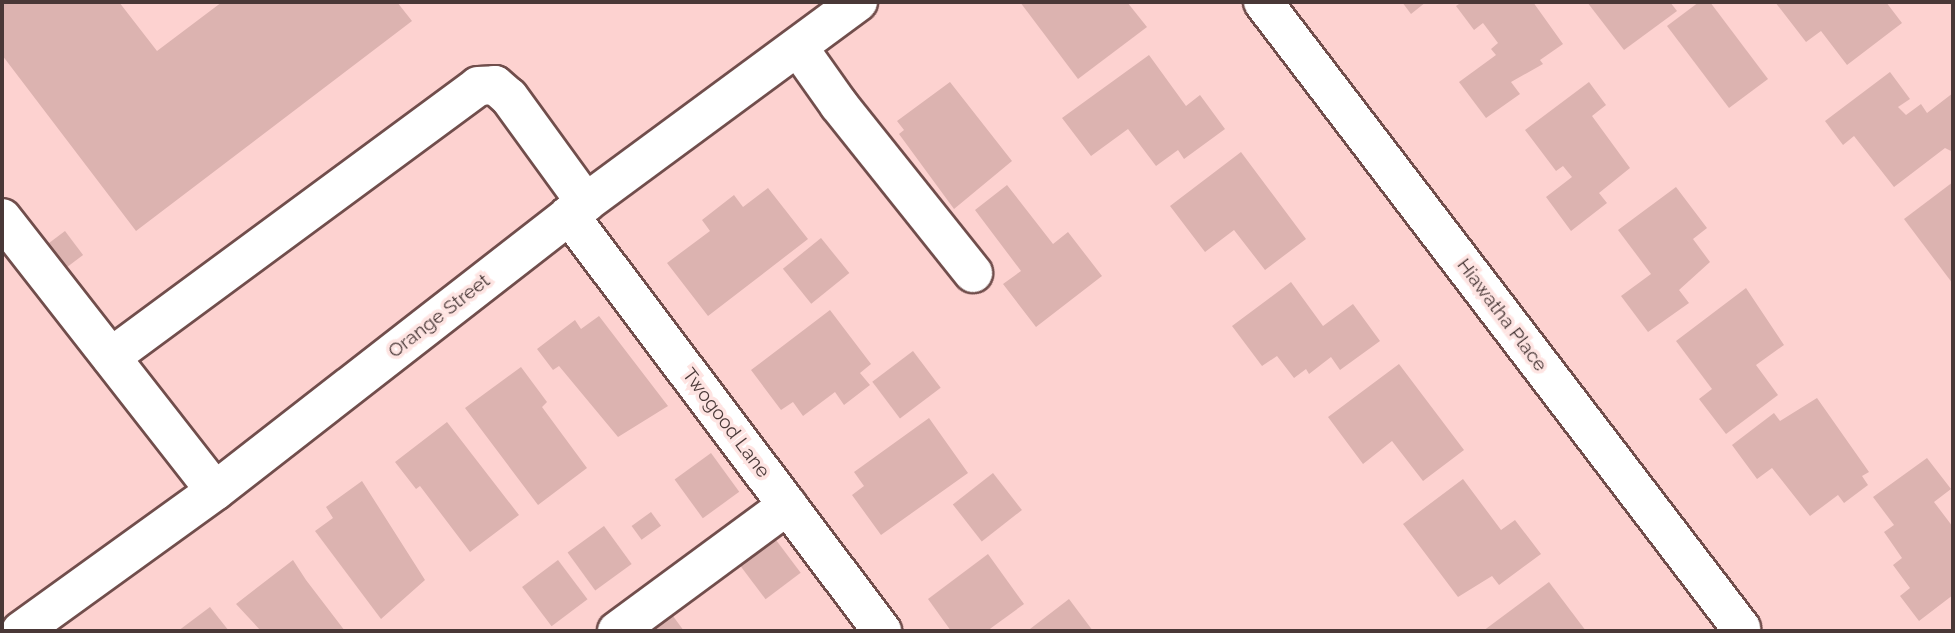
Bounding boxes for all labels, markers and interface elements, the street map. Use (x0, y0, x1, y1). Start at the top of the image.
street label: Hiawatha Place (1452, 254, 1552, 376)
street label: Orange Street (384, 269, 494, 363)
street label: Twogood Lane (677, 364, 775, 482)

